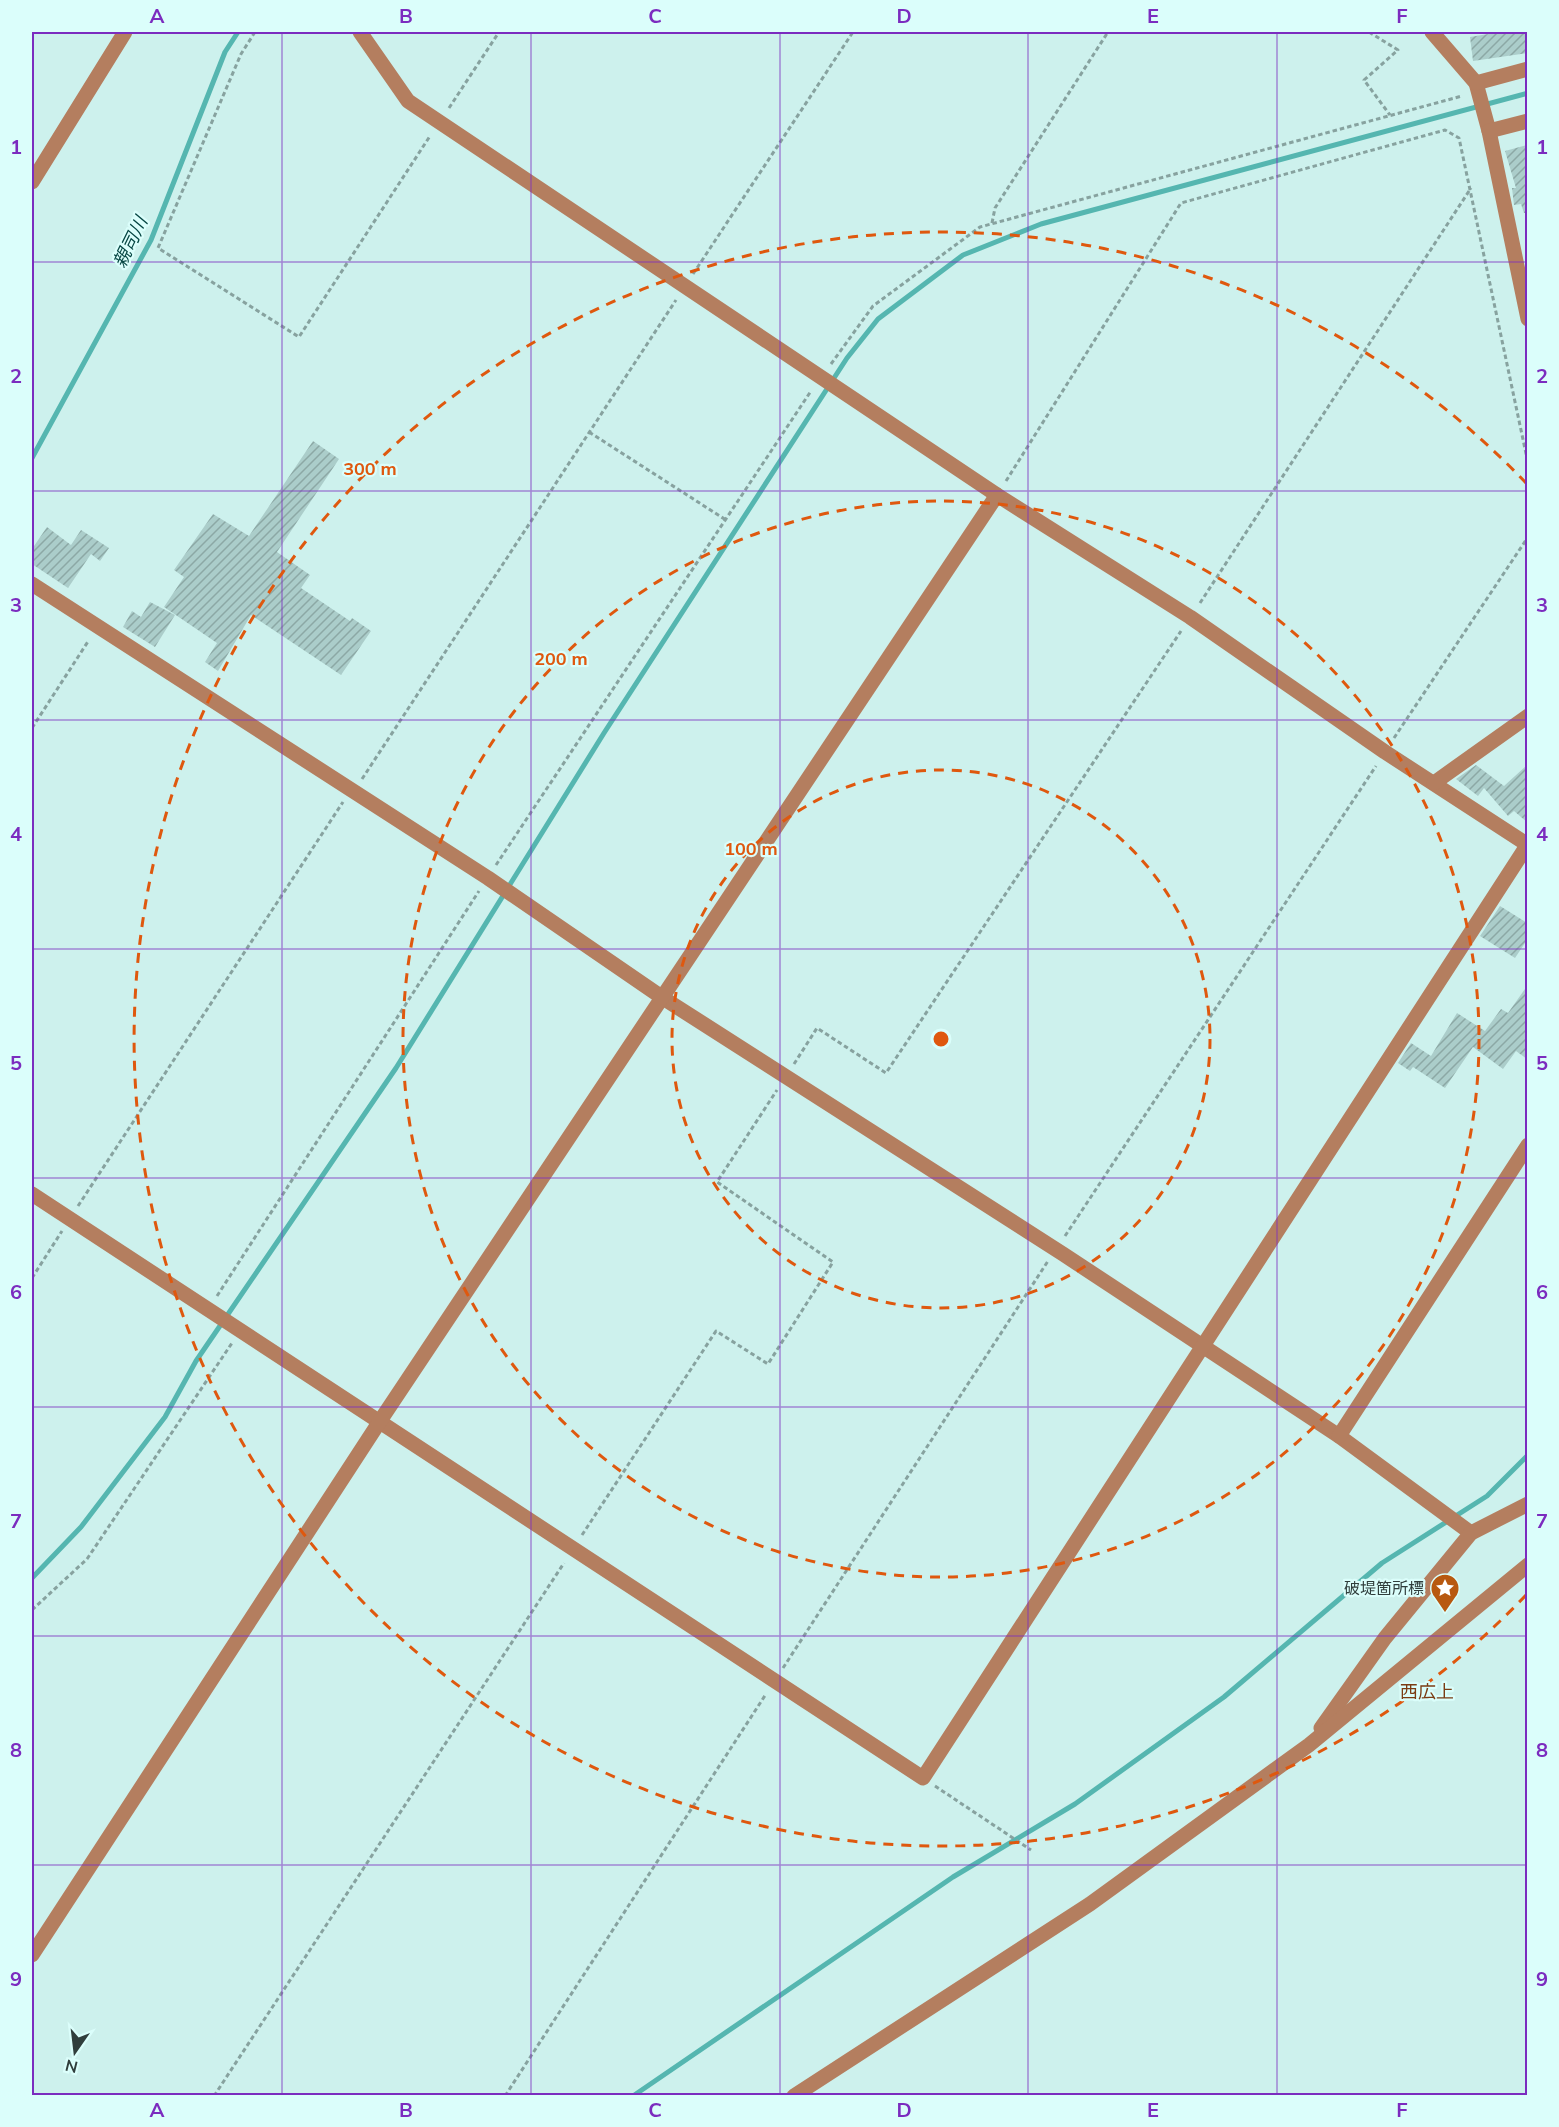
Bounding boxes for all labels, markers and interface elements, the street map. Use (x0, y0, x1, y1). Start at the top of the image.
text: A (150, 3, 165, 28)
text: B (399, 3, 413, 28)
text: C (648, 3, 662, 28)
text: D (896, 3, 912, 28)
text: E (1147, 3, 1159, 28)
text: F (1396, 3, 1408, 28)
text: 1 (10, 134, 22, 159)
text: 1 (1536, 134, 1548, 159)
water label: 親司川 (108, 211, 153, 271)
text: 2 (10, 363, 22, 388)
text: 2 (1536, 363, 1548, 388)
text: 300 m (343, 457, 397, 480)
text: 3 (10, 592, 22, 617)
text: 3 (1536, 592, 1548, 617)
text: 200 m (534, 647, 588, 670)
text: 4 (10, 821, 22, 846)
text: 4 (1536, 821, 1548, 846)
text: 100 m (724, 837, 778, 860)
centre of rings (931, 1029, 951, 1049)
text: 5 (10, 1050, 22, 1075)
text: 5 (1536, 1050, 1548, 1075)
text: 6 (10, 1279, 22, 1304)
text: 6 (1536, 1279, 1548, 1304)
text: 7 (10, 1508, 22, 1533)
text: 7 (1536, 1508, 1548, 1533)
place icon: 破堤箇所標 (1429, 1572, 1461, 1614)
place label: 破堤箇所標 (1344, 1578, 1424, 1598)
district label: 西広上 (1400, 1680, 1454, 1703)
text: 8 (10, 1737, 22, 1762)
text: 8 (1536, 1737, 1548, 1762)
text: 9 (10, 1966, 22, 1991)
text: 9 (1536, 1966, 1548, 1991)
north arrow (45, 2022, 105, 2082)
text: N (63, 2055, 80, 2078)
text: A (150, 2097, 165, 2122)
text: B (399, 2097, 413, 2122)
text: C (648, 2097, 662, 2122)
text: D (896, 2097, 912, 2122)
text: E (1147, 2097, 1159, 2122)
text: F (1396, 2097, 1408, 2122)

